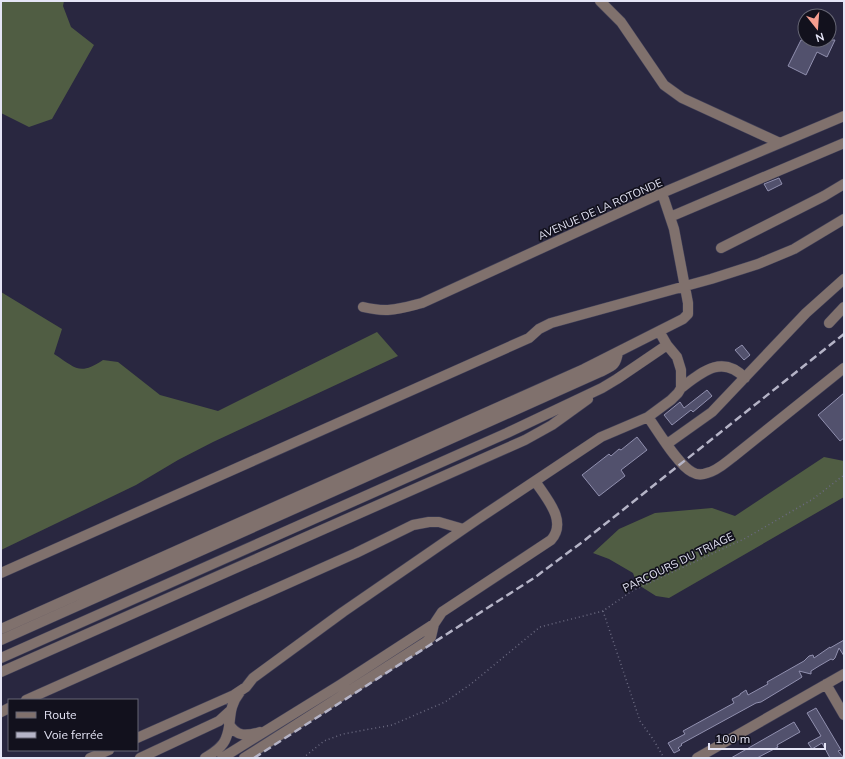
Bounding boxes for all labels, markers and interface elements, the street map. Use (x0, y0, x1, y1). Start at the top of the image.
north arrow (797, 8, 837, 48)
text: N (814, 30, 826, 45)
street label: AVENUE DE LA ROTONDE (536, 175, 664, 243)
street label: PARCOURS DU TRIAGE (620, 529, 736, 595)
legend (8, 699, 138, 751)
text: Route (44, 707, 77, 722)
scale bar (709, 725, 825, 751)
text: Voie ferrée (44, 727, 103, 742)
text: 100 m (715, 731, 750, 746)

